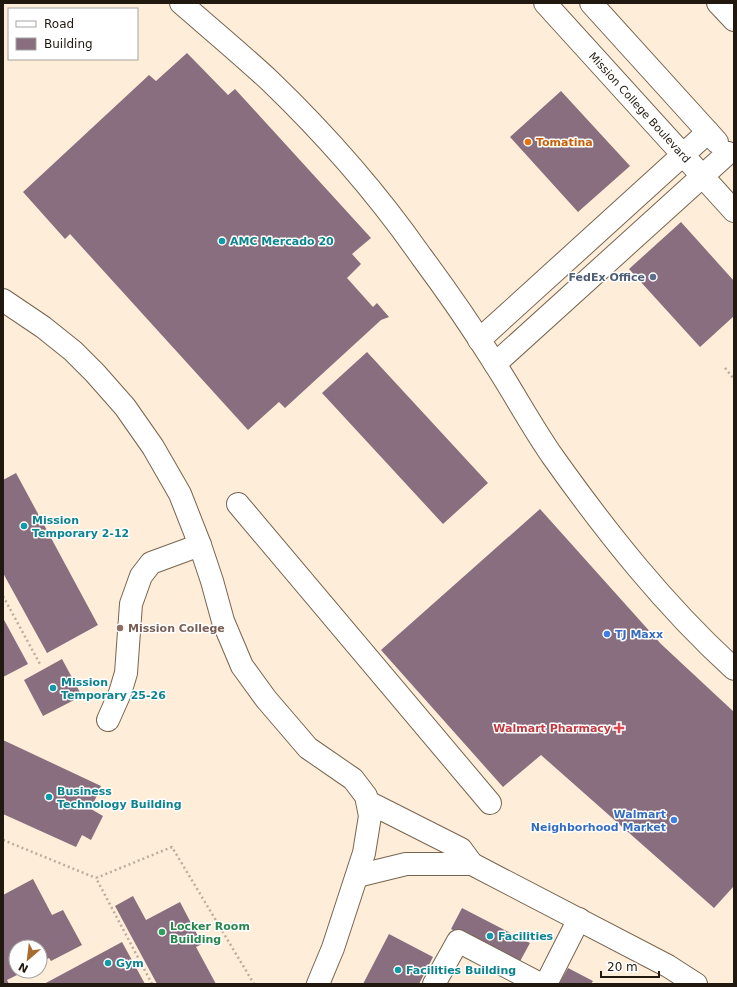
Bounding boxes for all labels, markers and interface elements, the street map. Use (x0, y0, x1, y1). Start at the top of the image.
legend (8, 8, 138, 60)
text: Road (44, 17, 74, 31)
text: Building (44, 37, 93, 51)
street label: Mission College Boulevard (586, 49, 693, 165)
place label: Tomatina (536, 136, 593, 149)
marker: Tomatina (523, 137, 533, 147)
place label: AMC Mercado 20 (230, 235, 334, 248)
marker: AMC Mercado 20 (217, 236, 227, 246)
place label: FedEx Office (569, 271, 645, 284)
marker: FedEx Office (648, 272, 658, 282)
place label: Mission Temporary 2-12 (32, 514, 129, 540)
marker: Mission Temporary 2-12 (19, 521, 29, 531)
place label: Mission College (128, 622, 225, 635)
marker: Mission College (115, 623, 125, 633)
place label: TJ Maxx (615, 628, 663, 641)
marker: TJ Maxx (602, 629, 612, 639)
place label: Mission Temporary 25-26 (61, 676, 166, 702)
marker: Mission Temporary 25-26 (48, 683, 58, 693)
place label: Walmart Pharmacy (493, 722, 611, 735)
marker: Walmart Pharmacy (614, 723, 624, 733)
place label: Business Technology Building (57, 785, 182, 811)
marker: Business Technology Building (44, 792, 54, 802)
place label: Walmart Neighborhood Market (531, 808, 666, 834)
marker: Walmart Neighborhood Market (669, 815, 679, 825)
place label: Locker Room Building (170, 920, 250, 946)
marker: Locker Room Building (157, 927, 167, 937)
place label: Facilities (498, 930, 554, 943)
marker: Facilities (485, 931, 495, 941)
north arrow (8, 939, 48, 979)
scale bar (601, 953, 659, 979)
place label: Gym (116, 957, 144, 970)
marker: Gym (103, 958, 113, 968)
text: N (16, 959, 31, 975)
text: 20 m (607, 960, 638, 974)
place label: Facilities Building (406, 964, 516, 977)
marker: Facilities Building (393, 965, 403, 975)

